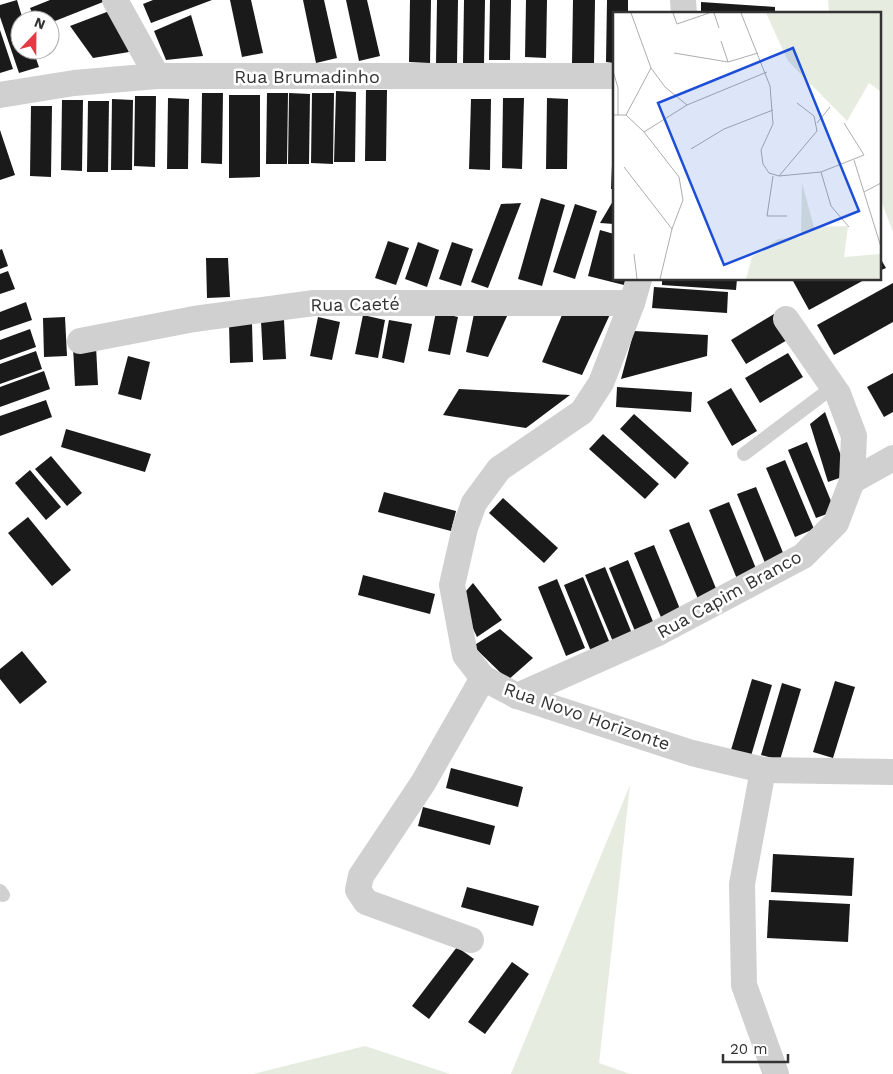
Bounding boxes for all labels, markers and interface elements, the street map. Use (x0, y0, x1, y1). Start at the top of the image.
north arrow (10, 10, 60, 60)
inset map (613, 12, 880, 280)
text: N (32, 14, 48, 32)
street label: Rua Brumadinho (234, 66, 380, 87)
street label: Rua Caeté (310, 293, 400, 315)
street label: Rua Capim Branco (653, 546, 805, 642)
street label: Rua Novo Horizonte (501, 678, 673, 754)
scale bar (723, 1032, 788, 1064)
text: 20 m (730, 1040, 768, 1058)

